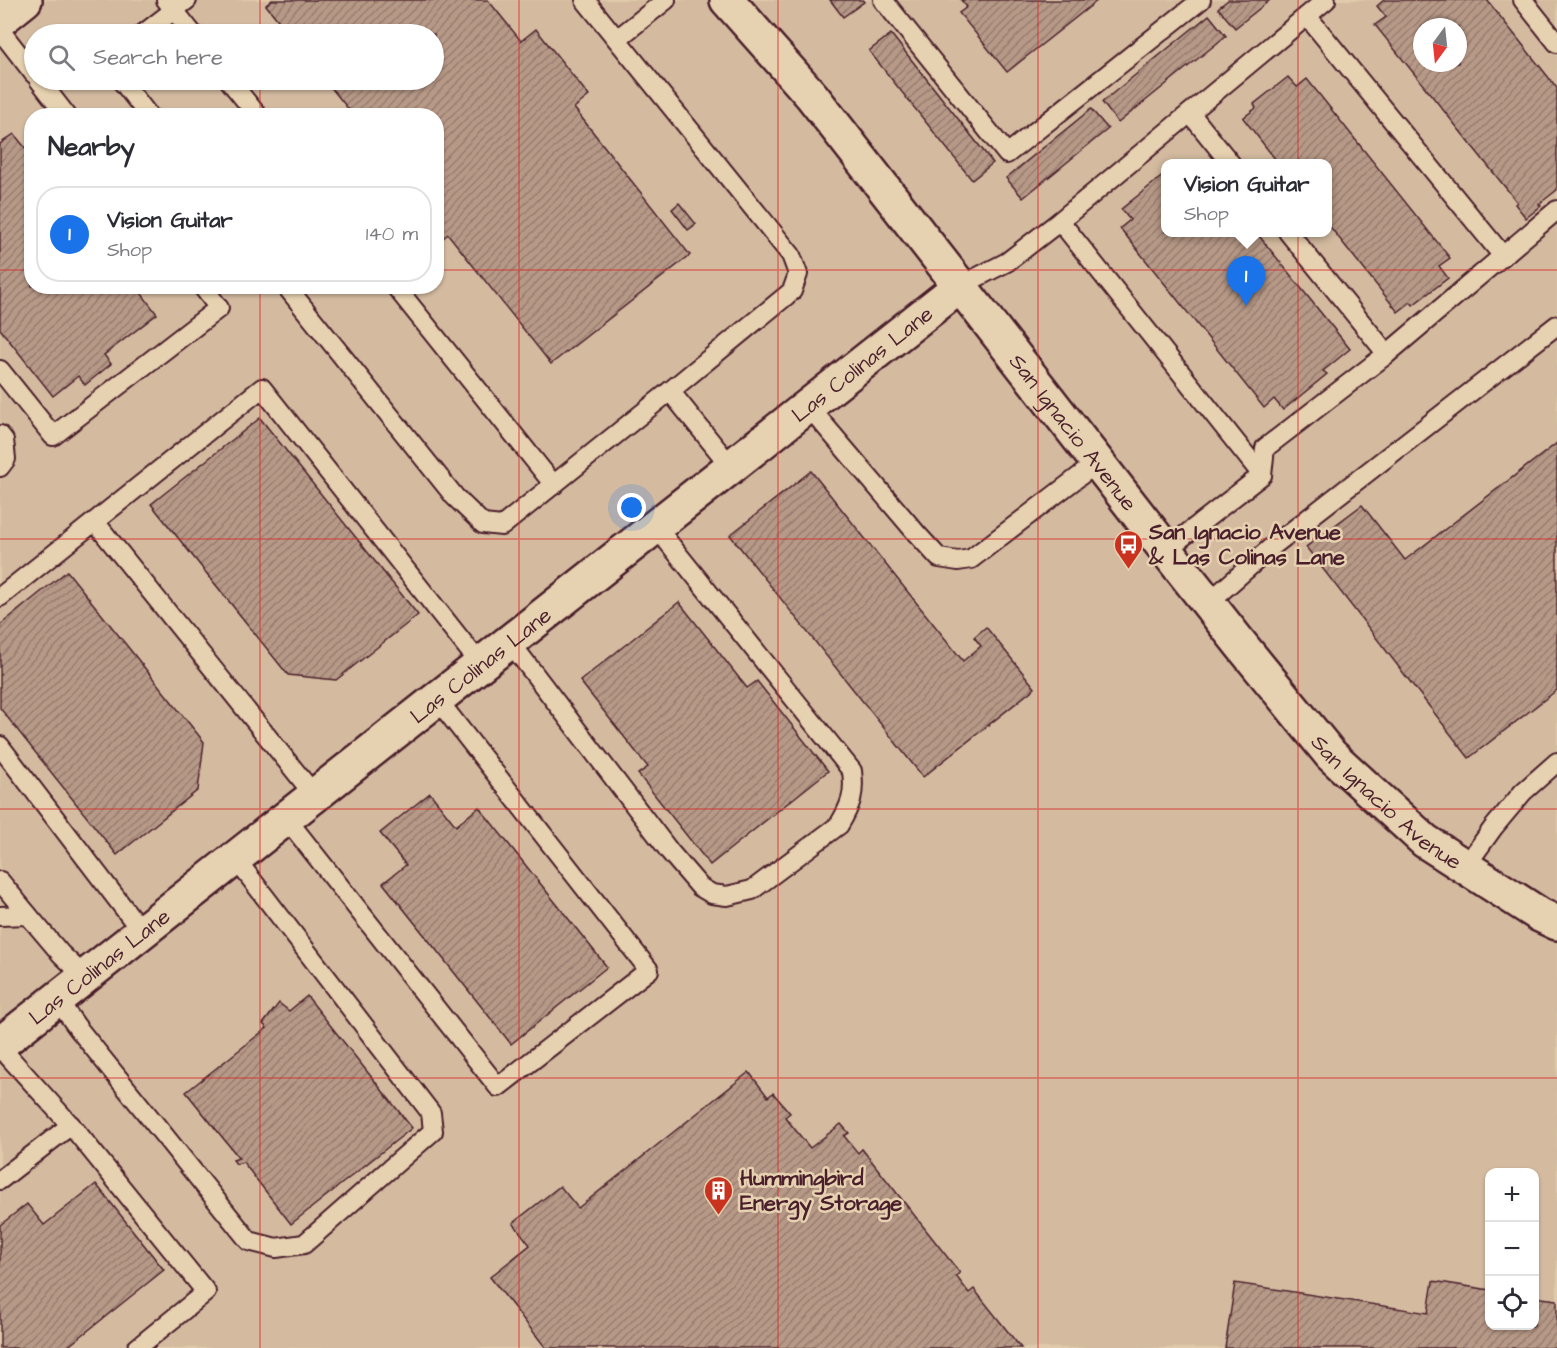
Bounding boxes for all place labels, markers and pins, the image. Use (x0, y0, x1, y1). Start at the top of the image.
pin: 1 (1226, 256, 1266, 306)
place label: San Ignacio Avenue & Las Colinas Lane (1148, 517, 1345, 573)
bus stop icon: San Ignacio Avenue & Las Colinas Lane (1112, 528, 1144, 570)
place label: Hummingbird Energy Storage (740, 1163, 902, 1221)
building icon: Hummingbird Energy Storage (703, 1174, 735, 1216)

